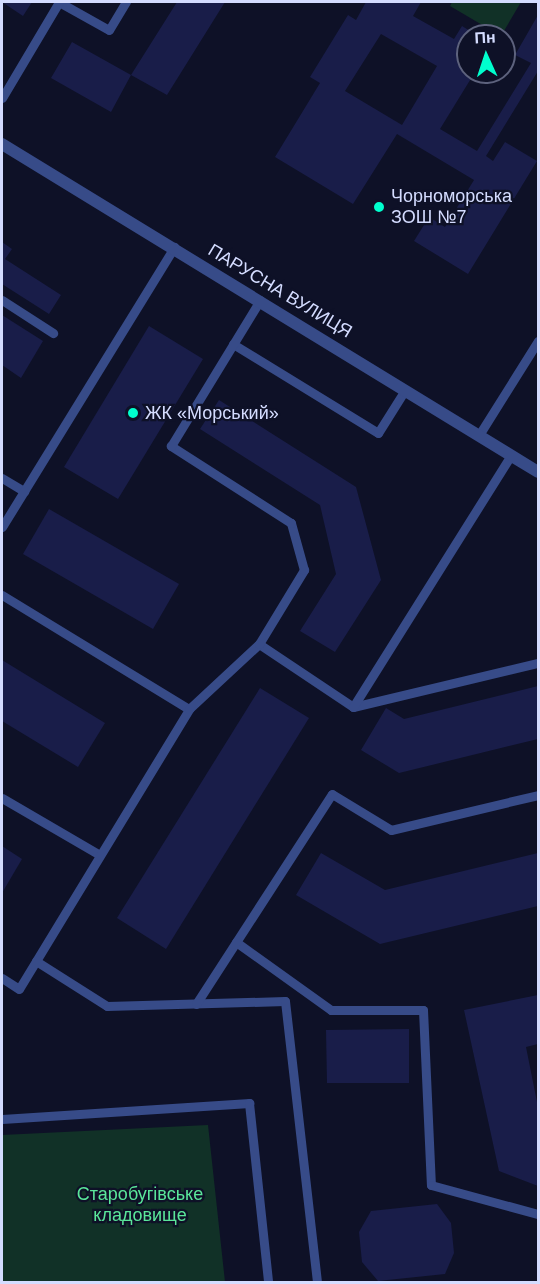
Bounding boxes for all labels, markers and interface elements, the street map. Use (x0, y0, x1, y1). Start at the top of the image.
north arrow (456, 24, 516, 84)
text: Пн (474, 28, 496, 47)
place label: Чорноморська ЗОШ №7 (391, 186, 512, 228)
marker: Чорноморська ЗОШ №7 (372, 200, 386, 214)
street label: ПАРУСНА ВУЛИЦЯ (204, 239, 356, 343)
place label: ЖК «Морський» (145, 402, 279, 424)
marker: ЖК «Морський» (126, 406, 140, 420)
park label: Старобугівське кладовище (77, 1184, 203, 1226)

